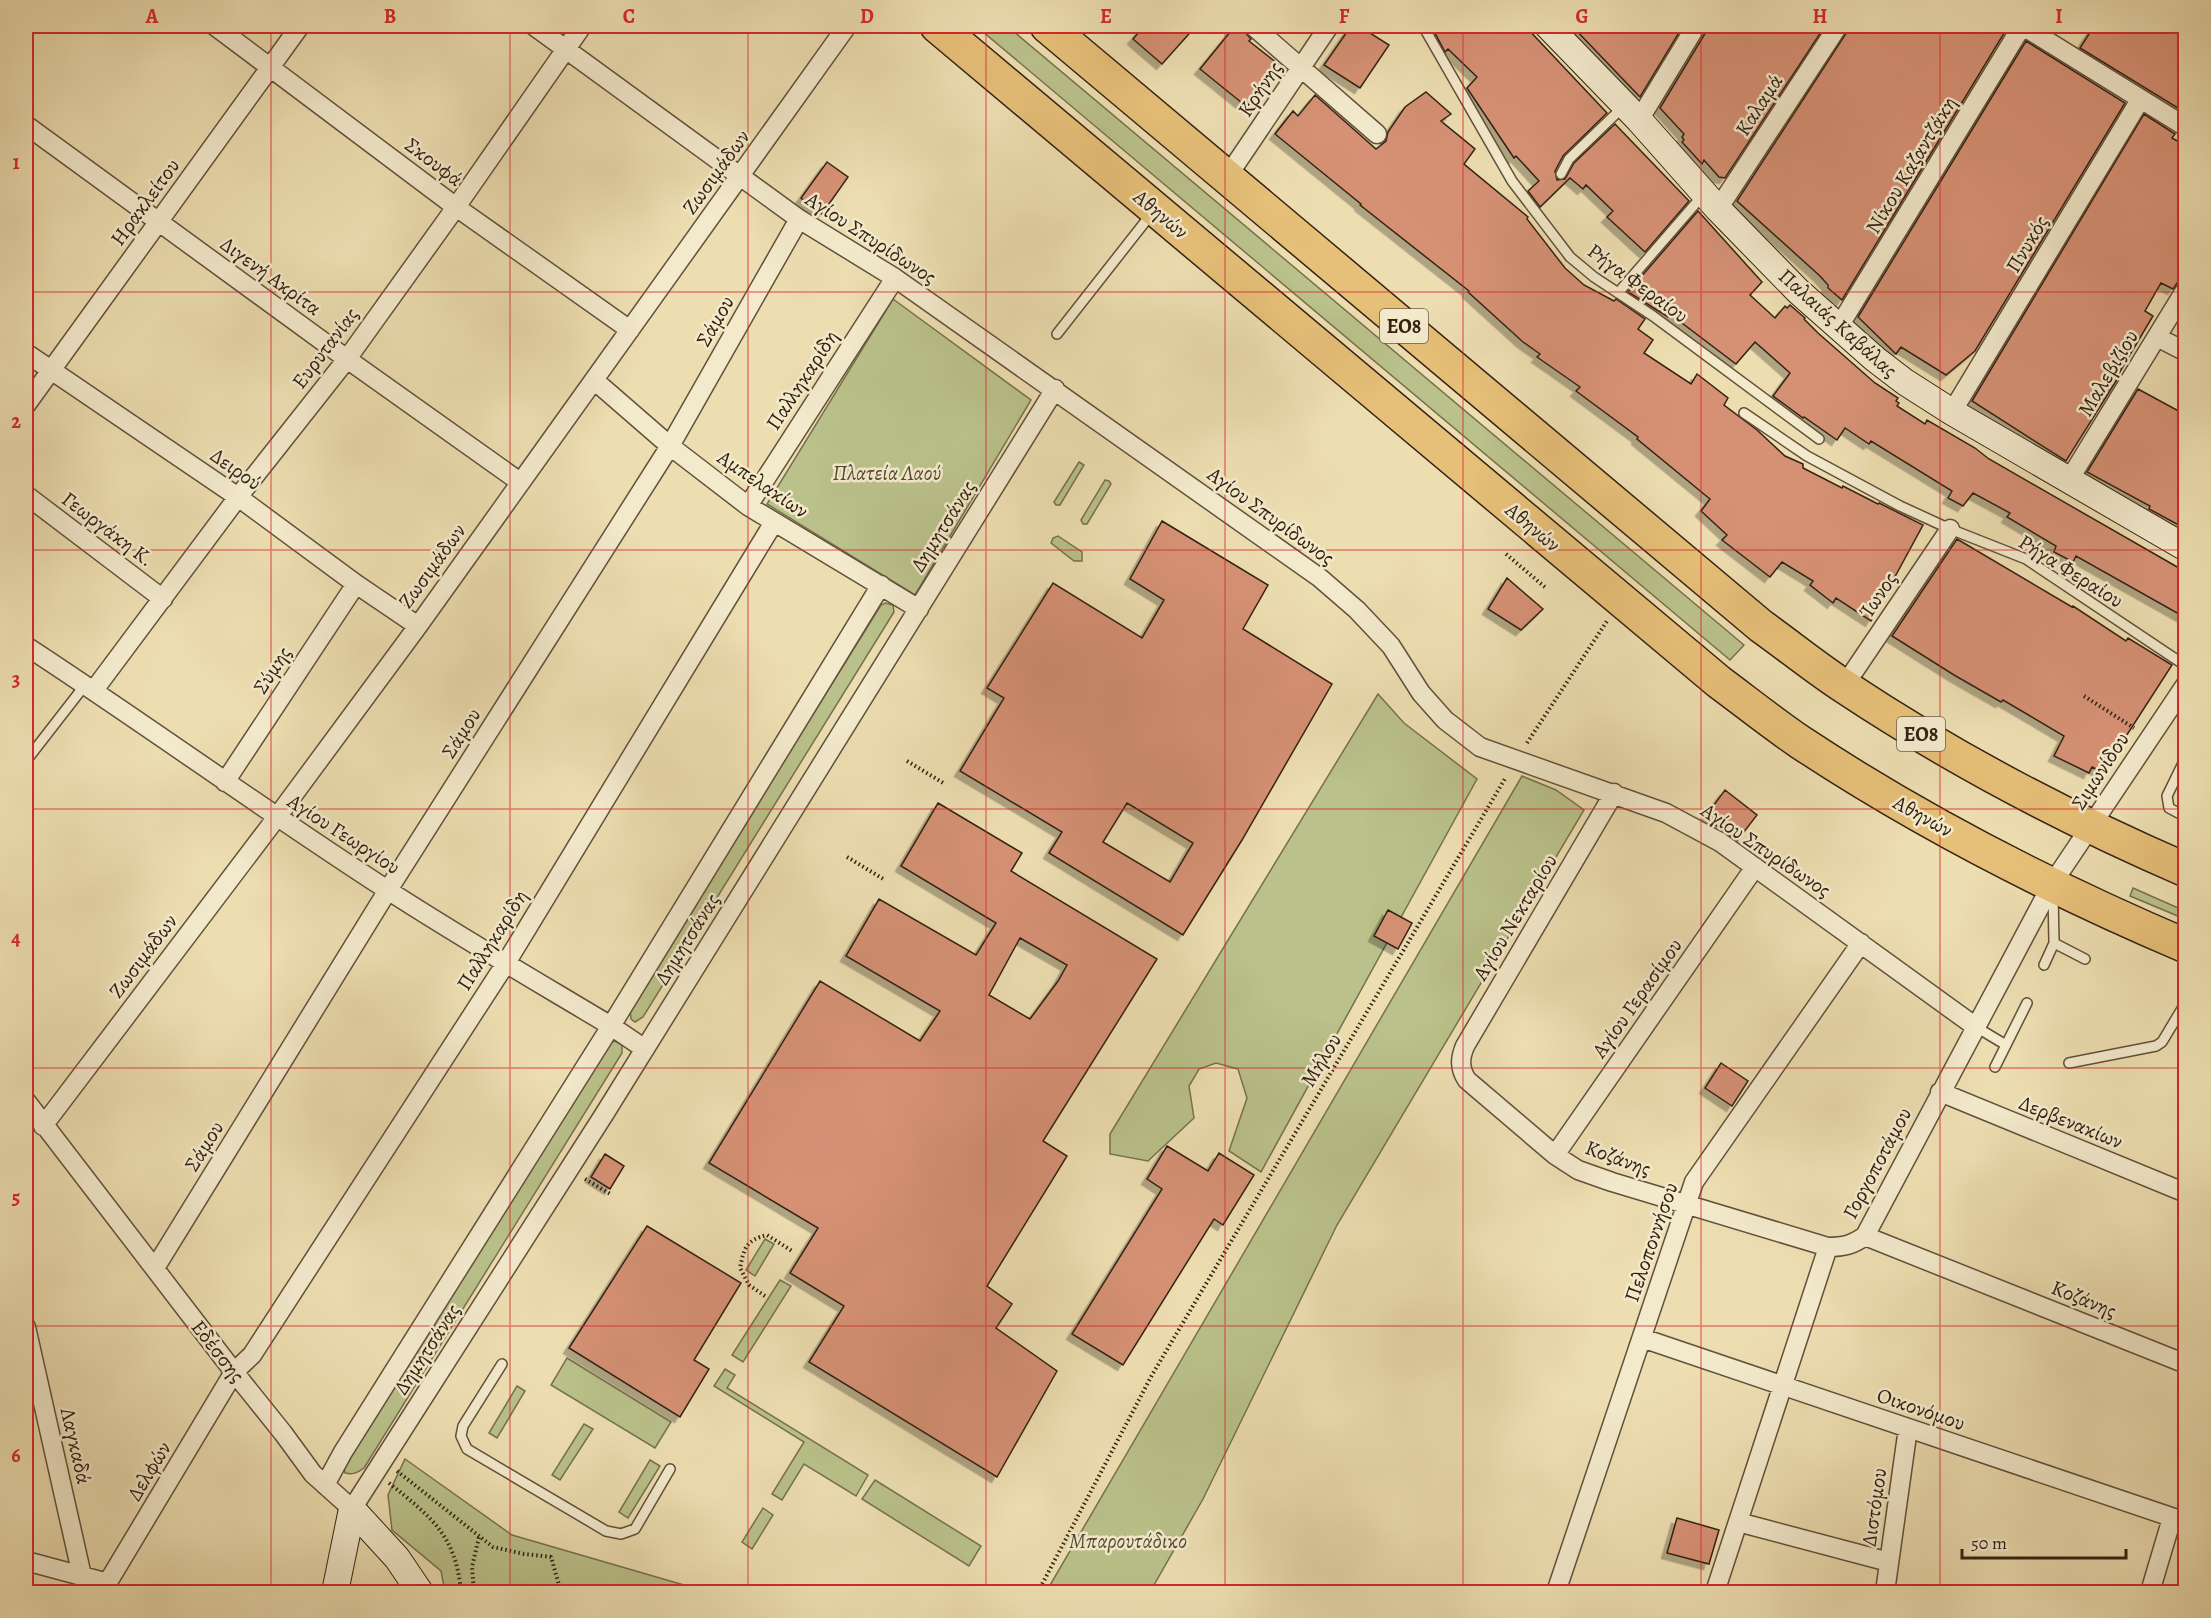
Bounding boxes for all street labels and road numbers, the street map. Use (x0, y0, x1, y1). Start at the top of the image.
street label: Κρήνης (1231, 56, 1289, 122)
street label: Καλαμά (1729, 69, 1789, 141)
street label: Νίκου Καζαντζάκη (1859, 91, 1963, 239)
street label: Ζωσιμάδων (676, 124, 756, 220)
street label: Σκουφά (399, 131, 469, 193)
street label: Ηρακλείτου (104, 153, 186, 251)
street label: Αθηνών (1127, 182, 1195, 245)
street label: Αγίου Σπυρίδωνος (799, 185, 942, 291)
street label: Πνυκός (1999, 210, 2055, 278)
street label: Διγενή Ακρίτα (215, 230, 327, 322)
street label: Ρήγα Φεραίου (1582, 237, 1694, 329)
street label: Παλαιάς Καβάλας (1773, 262, 1903, 384)
street label: Σάμου (689, 290, 741, 352)
street label: Ευρυτανίας (285, 301, 365, 395)
road number: ΕΟ8 (1380, 309, 1428, 343)
street label: Μαλεβιζίου (2071, 324, 2145, 422)
street label: Παλληκαρίδη (759, 325, 845, 435)
street label: Δειρού (205, 441, 267, 497)
street label: Αμπελακίων (711, 443, 814, 525)
street label: Αγίου Σπυρίδωνος (1201, 460, 1340, 572)
street label: Δημητσάνας (904, 475, 982, 577)
street label: Γεωργάκη Κ. (56, 485, 160, 573)
street label: Αθηνών (1499, 495, 1567, 558)
street label: Ζωσιμάδων (392, 518, 472, 614)
street label: Ρήγα Φεραίου (2013, 528, 2129, 614)
street label: Ίωνος (1852, 567, 1904, 623)
street label: Σύμης (246, 641, 298, 699)
street label: Σάμου (435, 702, 487, 764)
road number: ΕΟ8 (1897, 717, 1945, 751)
street label: Σιμωνίδου (2065, 727, 2135, 815)
street label: Αγίου Γεωργίου (281, 787, 406, 881)
street label: Αθηνών (1887, 788, 1958, 844)
street label: Αγίου Σπυρίδωνος (1695, 796, 1836, 904)
street label: Αγίου Νεκταρίου (1466, 849, 1564, 986)
street label: Παλληκαρίδη (450, 884, 534, 996)
street label: Δημητσάνας (648, 888, 726, 990)
street label: Ζωσιμάδων (102, 908, 184, 1004)
street label: Αγίου Γερασίμου (1585, 933, 1689, 1064)
street label: Μήλου (1294, 1028, 1348, 1092)
street label: Δερβενακίων (2015, 1089, 2127, 1156)
street label: Γοργοποτάμου (1836, 1102, 1918, 1224)
street label: Σάμου (178, 1115, 230, 1177)
street label: Κοζάνης (1581, 1133, 1655, 1183)
street label: Πελοποννήσου (1617, 1178, 1685, 1306)
street label: Κοζάνης (2047, 1273, 2121, 1325)
street label: Δημητσάνας (387, 1298, 467, 1400)
street label: Εδέσσης (185, 1314, 251, 1388)
street label: Οικονόμου (1873, 1381, 1969, 1437)
street label: Λαγκαδά (53, 1404, 98, 1487)
street label: Δελφών (120, 1436, 178, 1506)
street label: Διστόμου (1855, 1466, 1893, 1548)

